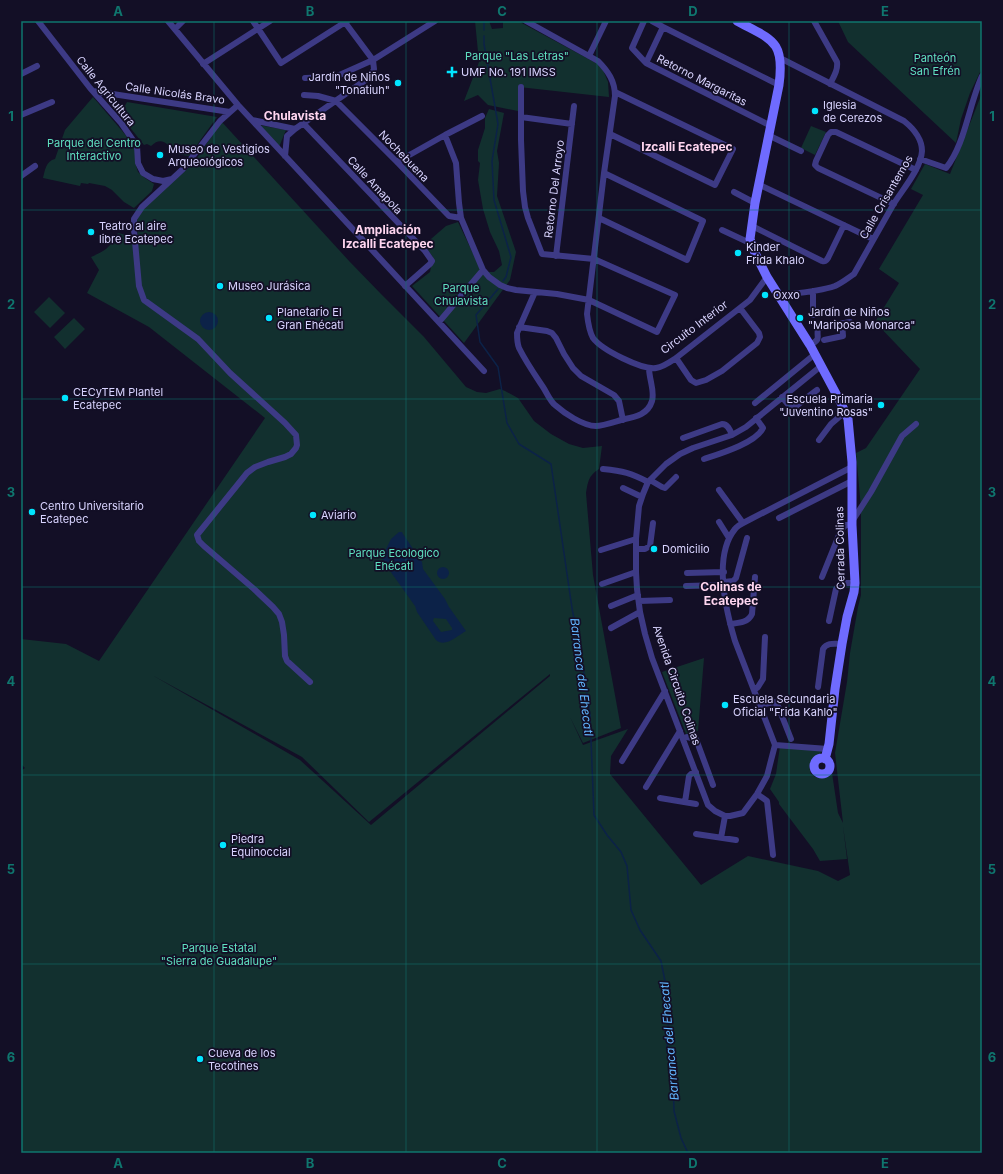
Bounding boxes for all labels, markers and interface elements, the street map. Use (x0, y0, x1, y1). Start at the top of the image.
text: A (113, 3, 123, 19)
text: B (306, 3, 315, 19)
text: C (497, 3, 507, 19)
text: D (688, 3, 698, 19)
text: E (881, 3, 889, 19)
park label: Parque "Las Letras" (465, 49, 569, 63)
street label: Retorno Margaritas (654, 51, 750, 109)
park label: Panteón San Efrén (910, 51, 960, 78)
street label: Calle Agricultura (73, 53, 139, 129)
place label: UMF No. 191 IMSS (461, 65, 556, 79)
marker: UMF No. 191 IMSS (446, 66, 458, 78)
place label: Jardín de Niños "Tonatiuh" (308, 70, 390, 97)
marker: Jardín de Niños "Tonatiuh" (393, 78, 403, 88)
street label: Calle Nicolás Bravo (124, 79, 226, 107)
place label: Iglesia de Cerezos (823, 98, 882, 125)
marker: Iglesia de Cerezos (810, 106, 820, 116)
text: 1 (8, 108, 14, 124)
district label: Chulavista (264, 108, 326, 123)
text: 1 (989, 108, 995, 124)
street label: Nochebuena (376, 127, 432, 185)
park label: Parque del Centro Interactivo (47, 136, 141, 163)
street label: Retorno Del Arroyo (541, 139, 567, 239)
district label: Izcalli Ecatepec (641, 139, 733, 154)
place label: Museo de Vestigios Arqueológicos (168, 142, 270, 169)
marker: Museo de Vestigios Arqueológicos (155, 150, 165, 160)
street label: Calle Crisantemos (856, 152, 916, 241)
street label: Calle Amapola (344, 153, 406, 217)
place label: Teatro al aire libre Ecatepec (99, 219, 173, 246)
district label: Ampliación Izcalli Ecatepec (342, 222, 434, 251)
marker: Teatro al aire libre Ecatepec (86, 227, 96, 237)
place label: Kinder Frida Khalo (746, 240, 805, 267)
marker: Kinder Frida Khalo (733, 248, 743, 258)
place label: Museo Jurásica (228, 279, 311, 293)
marker: Museo Jurásica (215, 281, 225, 291)
park label: Parque Chulavista (434, 281, 488, 308)
place label: Oxxo (773, 288, 800, 302)
marker: Oxxo (760, 290, 770, 300)
text: 2 (7, 296, 15, 312)
text: 2 (988, 296, 996, 312)
street label: Circuito Interior (658, 297, 730, 357)
place label: Planetario El Gran Ehécatl (277, 305, 343, 332)
place label: Jardín de Niños "Mariposa Monarca" (808, 305, 915, 332)
marker: Planetario El Gran Ehécatl (264, 313, 274, 323)
marker: Jardín de Niños "Mariposa Monarca" (795, 313, 805, 323)
place label: CECyTEM Plantel Ecatepec (73, 385, 163, 412)
place label: Escuela Primaria "Juventino Rosas" (779, 392, 873, 419)
marker: CECyTEM Plantel Ecatepec (60, 393, 70, 403)
marker: Escuela Primaria "Juventino Rosas" (876, 400, 886, 410)
text: 3 (7, 484, 15, 500)
text: 3 (988, 484, 996, 500)
place label: Centro Universitario Ecatepec (40, 499, 144, 526)
street label: Cerrada Colinas (832, 506, 848, 590)
marker: Centro Universitario Ecatepec (27, 507, 37, 517)
place label: Aviario (321, 508, 357, 522)
marker: Aviario (308, 510, 318, 520)
place label: Domicilio (662, 542, 710, 556)
marker: Domicilio (649, 544, 659, 554)
park label: Parque Ecologico Ehécatl (349, 546, 440, 573)
district label: Colinas de Ecatepec (700, 579, 762, 608)
water label: Barranca del Ehecatl (567, 617, 597, 737)
street label: Avenida Circuito Colinas (650, 623, 704, 747)
text: 4 (7, 673, 16, 689)
text: 4 (988, 673, 997, 689)
place label: Escuela Secundaria Oficial "Frida Kahlo" (733, 692, 838, 719)
marker: Escuela Secundaria Oficial "Frida Kahlo" (720, 700, 730, 710)
place label: Piedra Equinoccial (231, 832, 291, 859)
marker: Piedra Equinoccial (218, 840, 228, 850)
text: 5 (7, 861, 15, 877)
text: 5 (988, 861, 996, 877)
park label: Parque Estatal "Sierra de Guadalupe" (161, 941, 277, 968)
water label: Barranca del Ehecatl (656, 981, 682, 1101)
place label: Cueva de los Tecotines (208, 1046, 276, 1073)
text: 6 (7, 1049, 15, 1065)
text: 6 (988, 1049, 996, 1065)
marker: Cueva de los Tecotines (195, 1054, 205, 1064)
text: A (113, 1155, 123, 1171)
text: B (306, 1155, 315, 1171)
text: C (497, 1155, 507, 1171)
text: D (688, 1155, 698, 1171)
text: E (881, 1155, 889, 1171)

